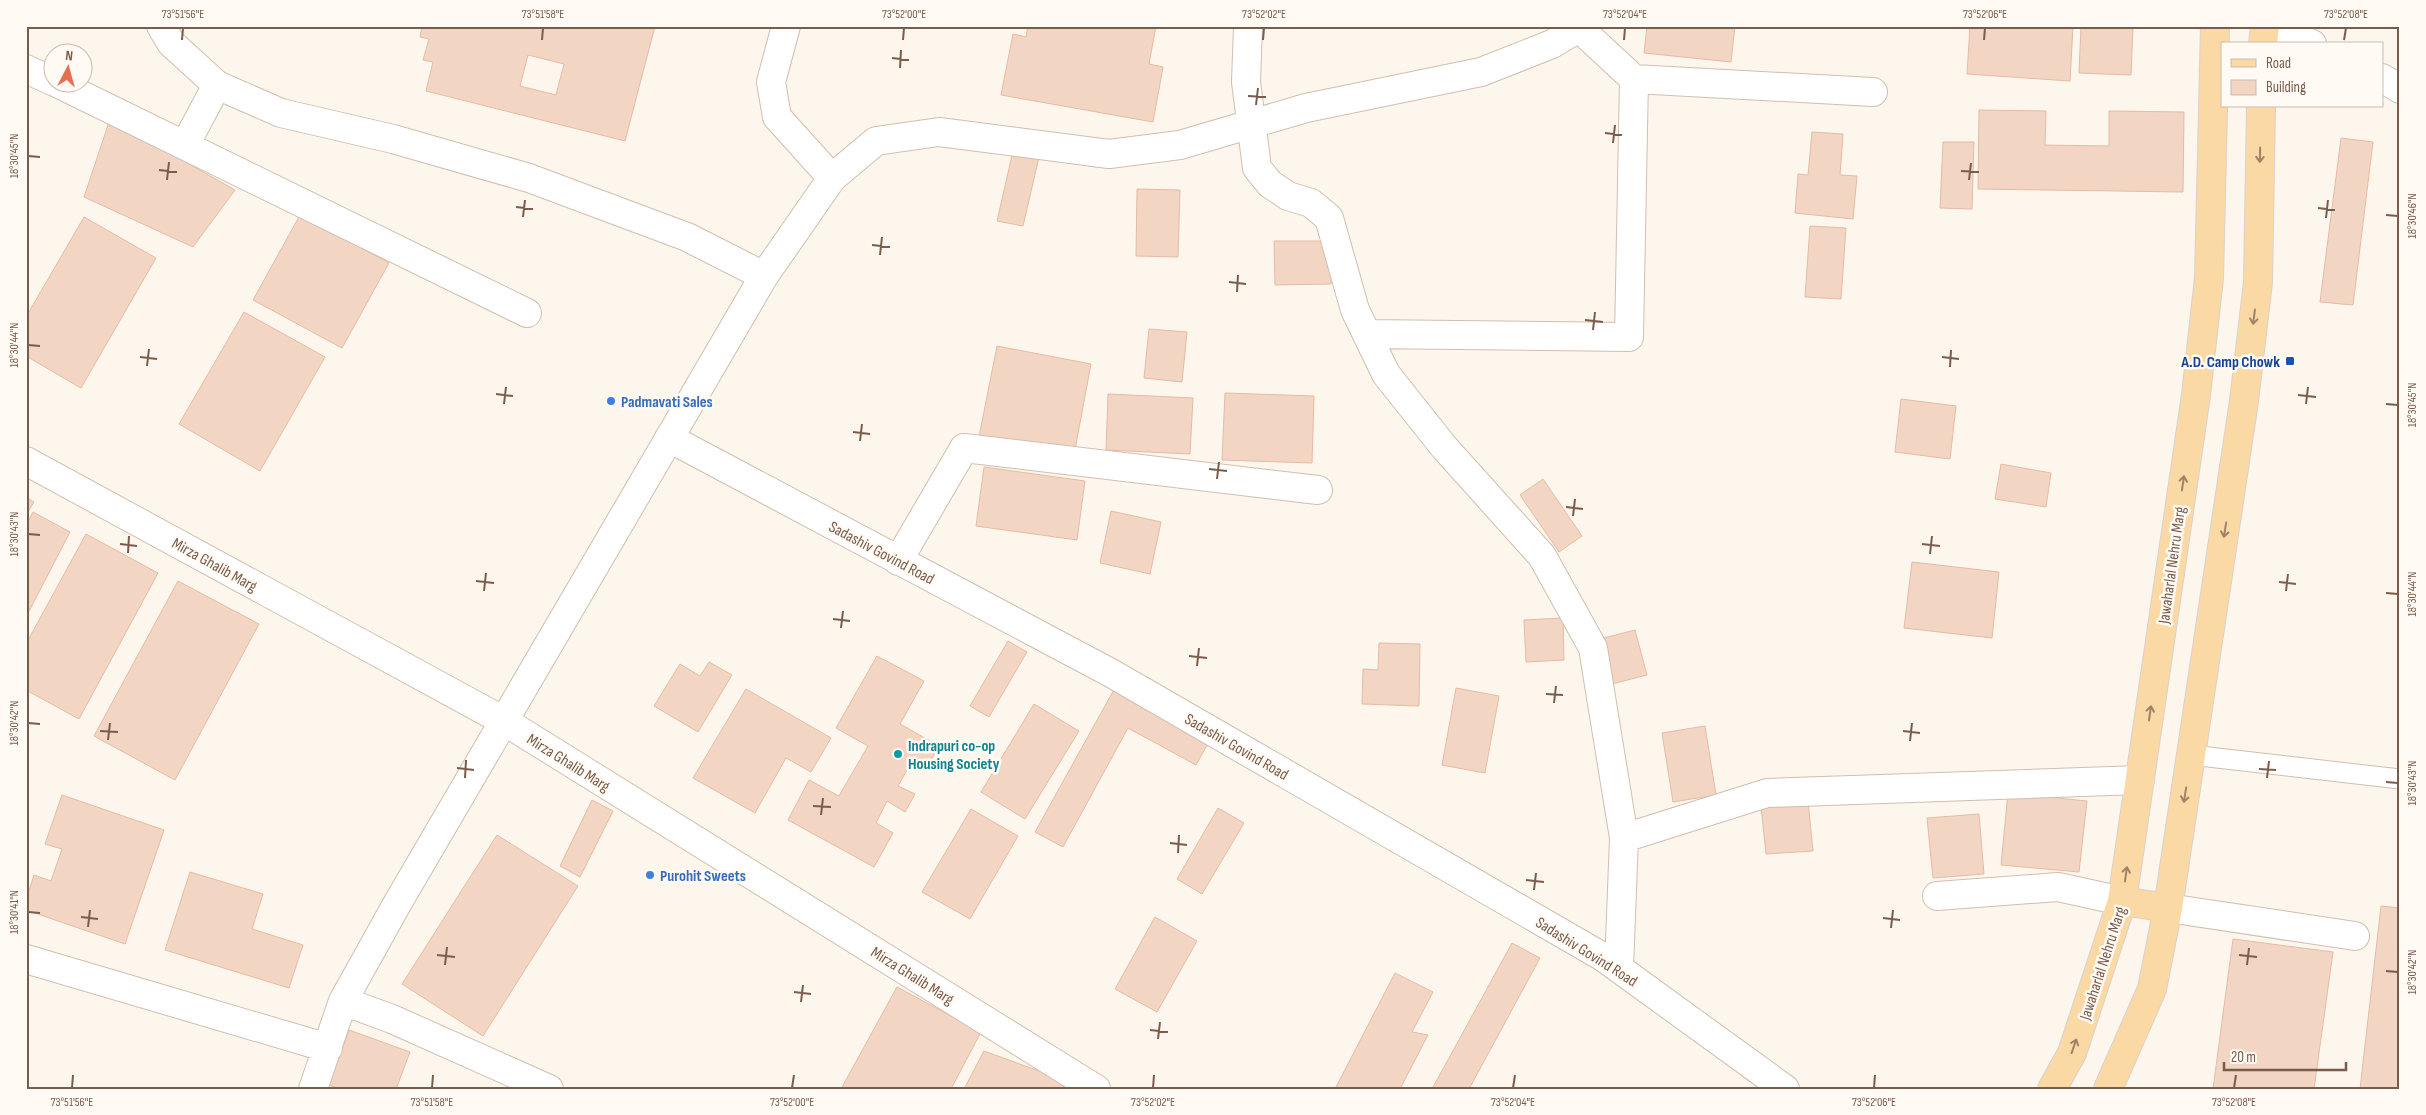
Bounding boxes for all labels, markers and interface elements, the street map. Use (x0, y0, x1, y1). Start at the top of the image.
text: 73°51'56"E (162, 7, 204, 22)
text: 73°51'58"E (522, 7, 564, 22)
text: 73°52'00"E (882, 7, 926, 22)
text: 73°52'02"E (1242, 7, 1286, 22)
text: 73°52'04"E (1603, 7, 1647, 22)
text: 73°52'06"E (1963, 7, 2007, 22)
text: 73°52'08"E (2324, 7, 2368, 22)
north arrow (42, 42, 92, 92)
legend (2221, 42, 2384, 108)
text: N (65, 47, 74, 64)
text: Road (2266, 54, 2291, 73)
text: Building (2266, 78, 2306, 97)
text: 18°30'45"N (7, 134, 22, 178)
one-way arrow (2255, 146, 2265, 163)
text: 18°30'46"N (2405, 193, 2420, 239)
one-way arrow (2249, 309, 2259, 325)
text: 18°30'44"N (7, 323, 22, 367)
place label: A.D. Camp Chowk (2180, 353, 2280, 372)
marker: A.D. Camp Chowk (2284, 355, 2296, 367)
text: 18°30'45"N (2405, 383, 2420, 427)
place label: Padmavati Sales (621, 393, 713, 412)
marker: Padmavati Sales (605, 395, 617, 407)
one-way arrow (2178, 475, 2188, 491)
street label: Jawaharlal Nehru Marg (2155, 505, 2190, 626)
text: 18°30'43"N (7, 512, 22, 556)
street label: Sadashiv Govind Road (825, 518, 937, 589)
one-way arrow (2219, 522, 2229, 538)
street label: Mirza Ghalib Marg (168, 534, 260, 596)
text: 18°30'44"N (2405, 572, 2420, 616)
text: 18°30'42"N (7, 701, 22, 745)
one-way arrow (2145, 705, 2155, 721)
street label: Sadashiv Govind Road (1181, 710, 1291, 785)
street label: Mirza Ghalib Marg (523, 730, 613, 796)
place label: Indrapuri co-op Housing Society (908, 737, 1000, 774)
marker: Indrapuri co-op Housing Society (892, 748, 904, 760)
text: 18°30'43"N (2405, 761, 2420, 805)
one-way arrow (2180, 786, 2190, 802)
one-way arrow (2122, 866, 2132, 882)
place label: Purohit Sweets (660, 867, 746, 886)
marker: Purohit Sweets (644, 869, 656, 881)
text: 18°30'41"N (7, 890, 22, 934)
street label: Jawaharlal Nehru Marg (2076, 904, 2131, 1023)
street label: Sadashiv Govind Road (1532, 913, 1641, 991)
street label: Mirza Ghalib Marg (867, 943, 957, 1009)
text: 18°30'42"N (2405, 950, 2420, 994)
one-way arrow (2070, 1038, 2079, 1054)
scale bar (2224, 1040, 2346, 1072)
text: 20 m (2231, 1048, 2256, 1067)
text: 73°51'56"E (51, 1095, 93, 1110)
text: 73°51'58"E (411, 1095, 453, 1110)
text: 73°52'00"E (770, 1095, 814, 1110)
text: 73°52'02"E (1131, 1095, 1175, 1110)
text: 73°52'04"E (1491, 1095, 1535, 1110)
text: 73°52'06"E (1852, 1095, 1896, 1110)
text: 73°52'08"E (2212, 1095, 2256, 1110)

